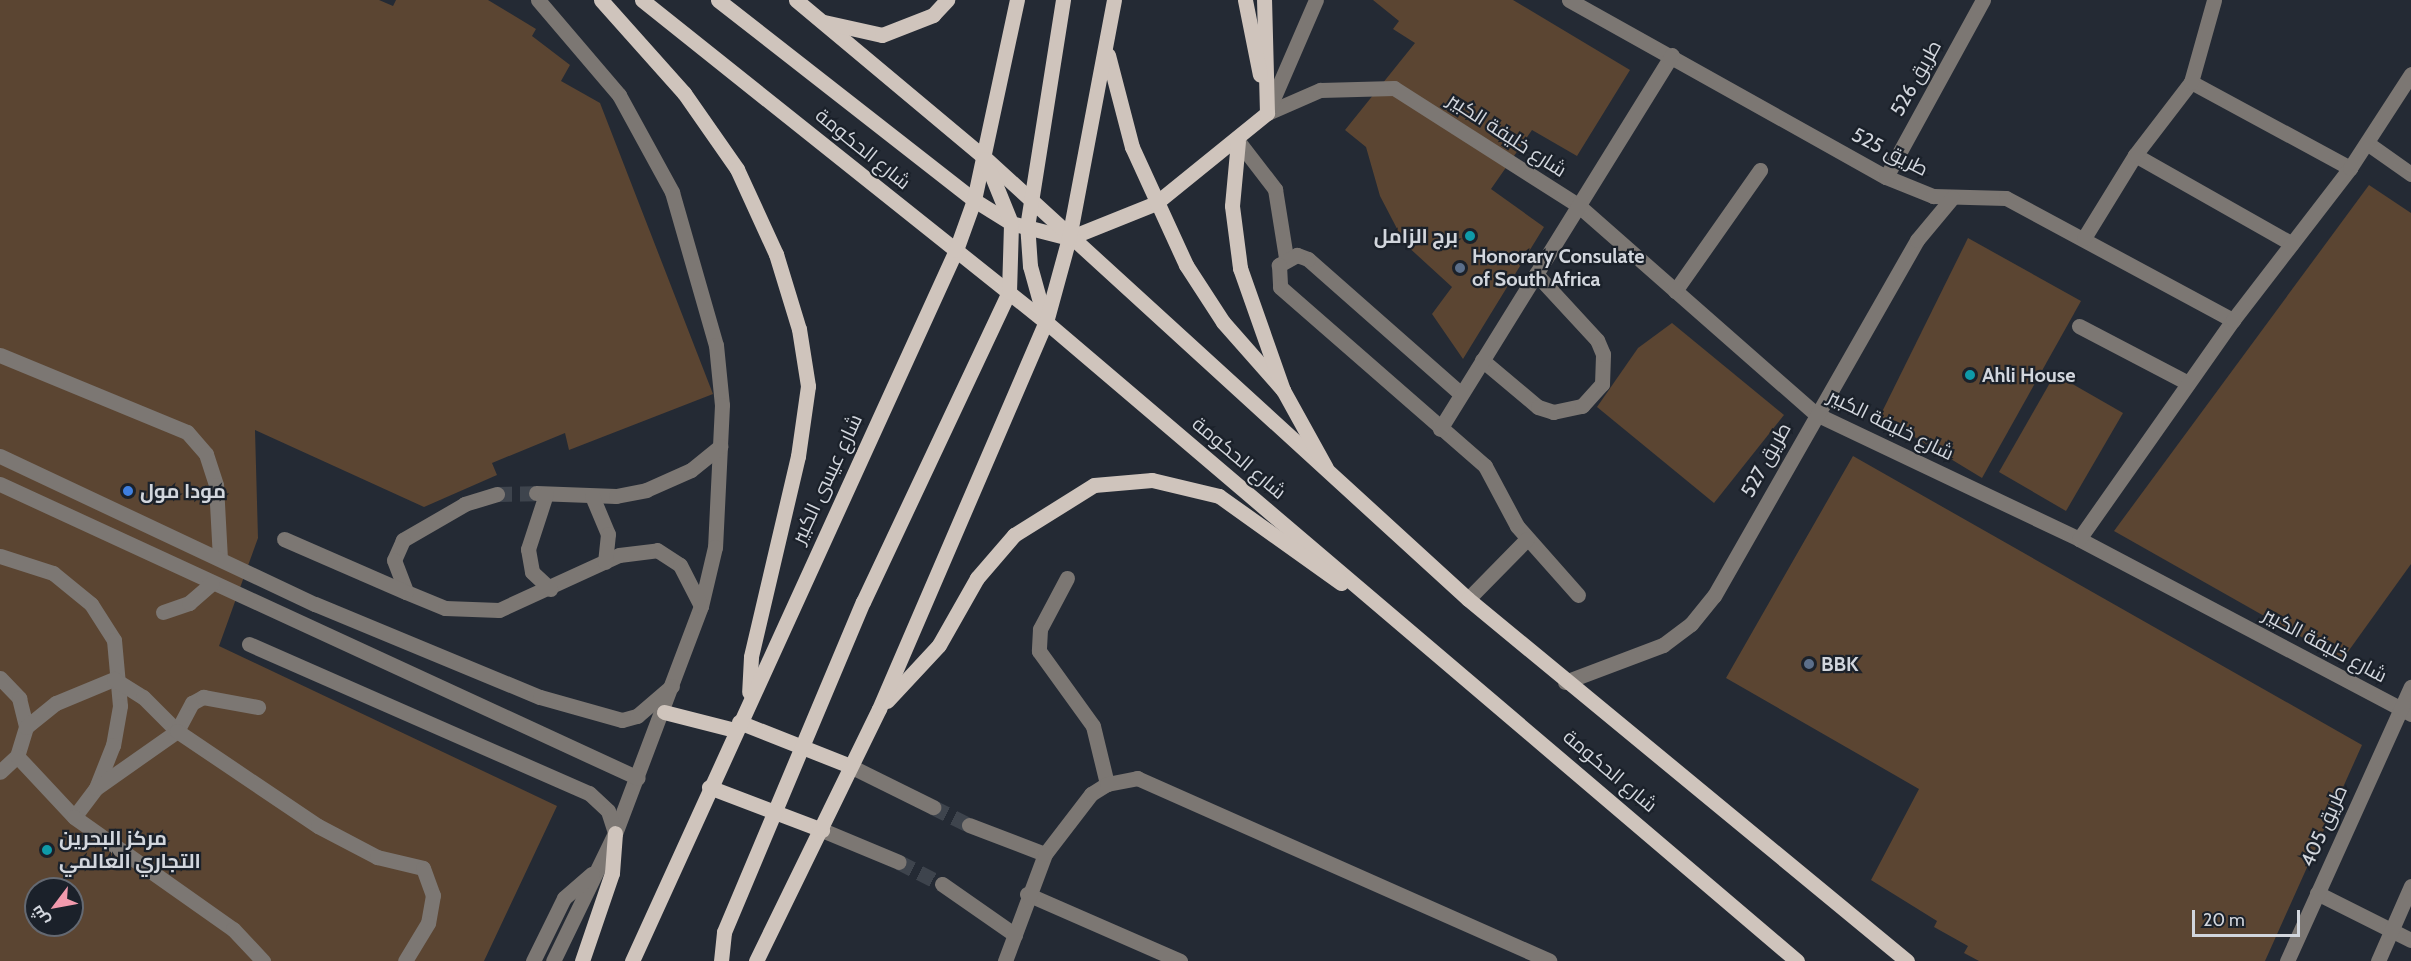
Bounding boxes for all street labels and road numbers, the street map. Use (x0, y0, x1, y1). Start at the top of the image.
street label: طريق 526 (1885, 36, 1947, 120)
street label: شارع خليفة الكبير (1443, 88, 1571, 182)
street label: شارع الحكومة (811, 103, 915, 195)
street label: طريق 525 (1848, 123, 1932, 181)
street label: شارع خليفة الكبير (1824, 384, 1958, 466)
street label: شارع عيسى الكبير (786, 410, 868, 548)
street label: شارع الحكومة (1187, 412, 1291, 504)
street label: طريق 527 (1736, 419, 1796, 501)
street label: شارع خليفة الكبير (2259, 602, 2391, 688)
street label: شارع الحكومة (1558, 725, 1662, 817)
street label: طريق 405 (2295, 782, 2353, 870)

